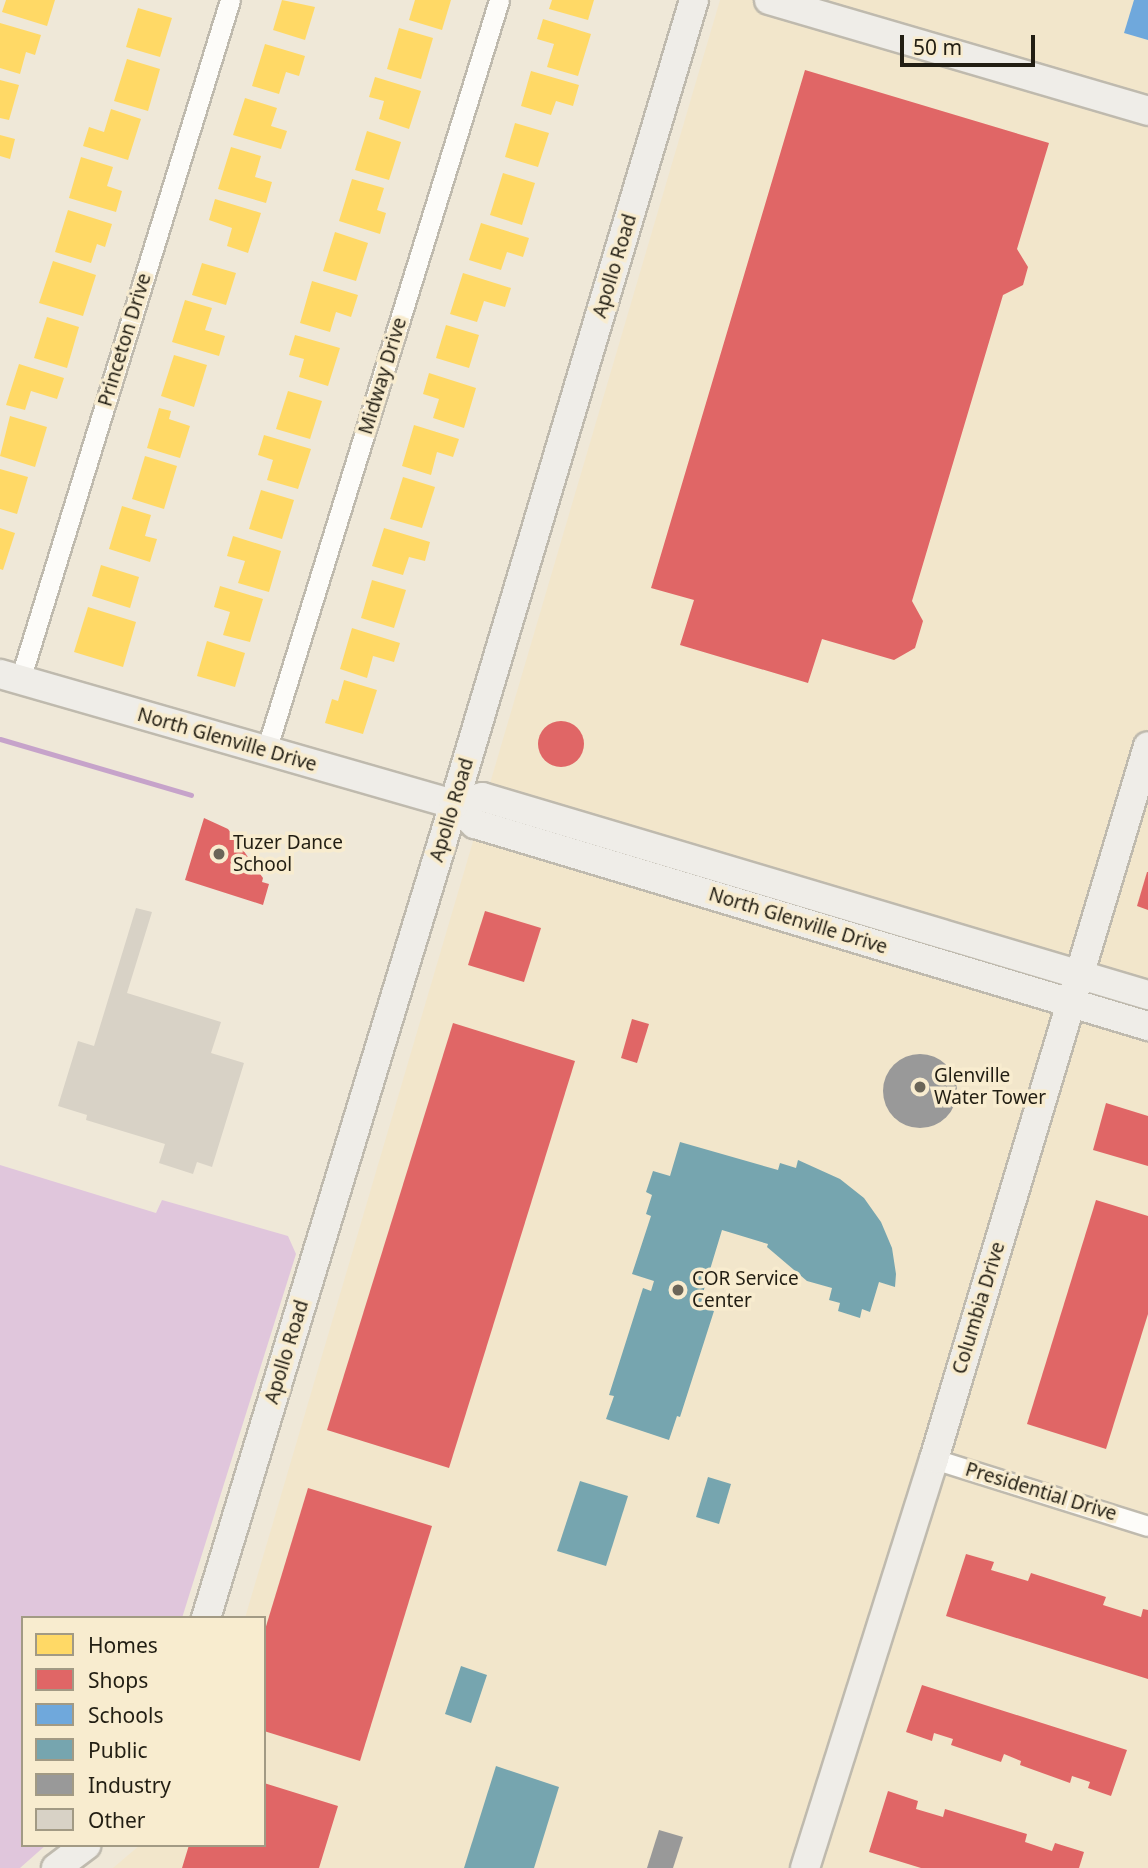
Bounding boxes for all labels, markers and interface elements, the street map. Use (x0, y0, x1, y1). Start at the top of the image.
scale bar (903, 21, 1038, 65)
text: 50 m (913, 33, 962, 61)
street label: Apollo Road (588, 211, 642, 321)
street label: Princeton Drive (94, 271, 156, 409)
street label: Midway Drive (354, 315, 412, 437)
street label: North Glenville Drive (135, 703, 319, 777)
street label: Apollo Road (425, 755, 479, 865)
place label: Tuzer Dance School (233, 832, 343, 876)
marker: Tuzer Dance School (211, 846, 227, 862)
street label: North Glenville Drive (706, 883, 890, 959)
place label: Glenville Water Tower (934, 1065, 1046, 1109)
marker: Glenville Water Tower (912, 1079, 928, 1095)
street label: Columbia Drive (948, 1239, 1010, 1377)
place label: COR Service Center (692, 1268, 799, 1312)
marker: COR Service Center (670, 1282, 686, 1298)
street label: Apollo Road (260, 1297, 314, 1407)
street label: Presidential Drive (963, 1458, 1119, 1526)
legend (21, 1616, 266, 1847)
text: Homes (88, 1631, 158, 1659)
text: Shops (88, 1666, 148, 1694)
text: Schools (88, 1701, 163, 1729)
text: Public (88, 1736, 148, 1764)
text: Industry (88, 1771, 171, 1799)
text: Other (88, 1806, 145, 1834)

